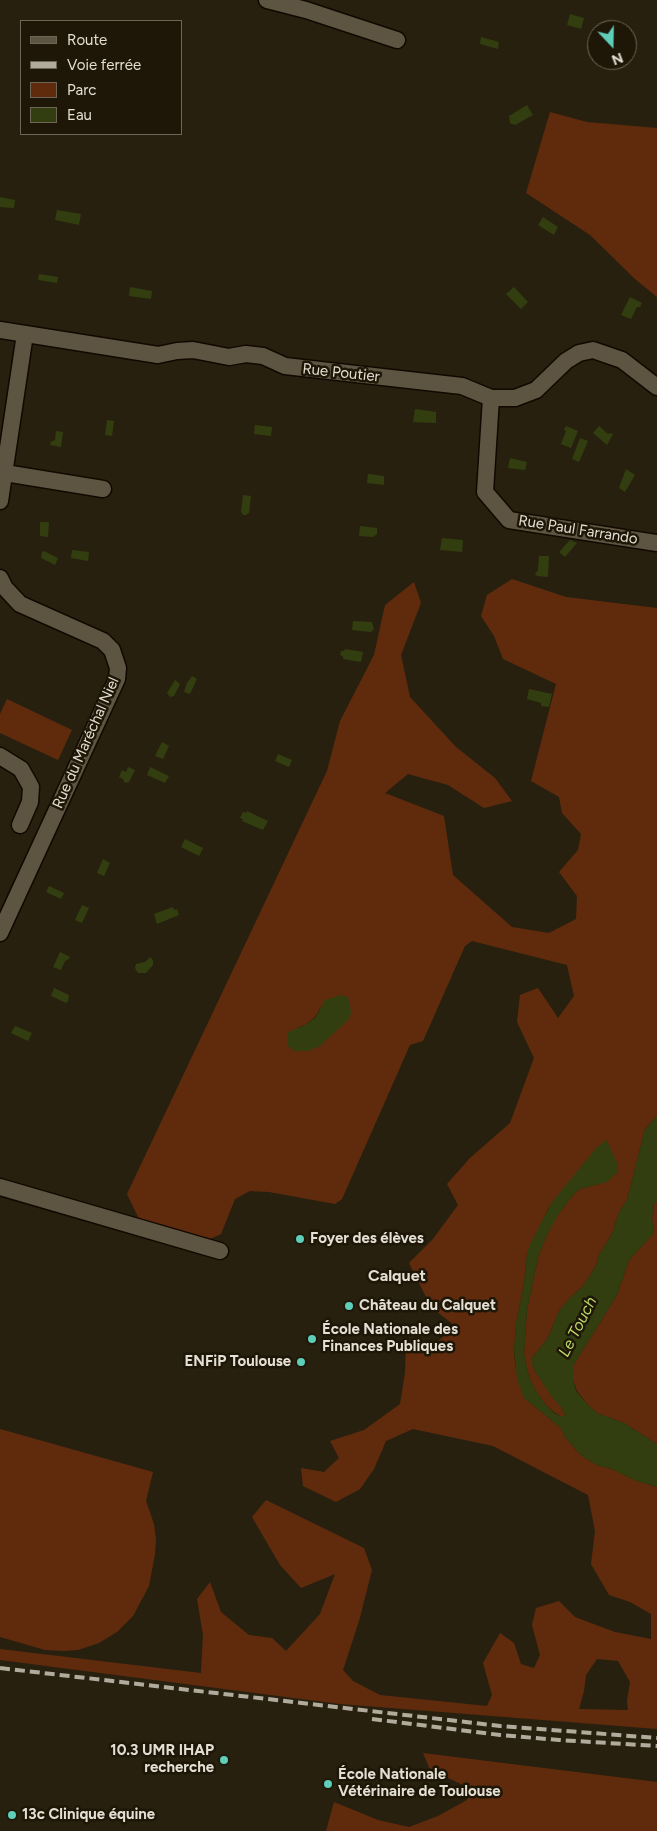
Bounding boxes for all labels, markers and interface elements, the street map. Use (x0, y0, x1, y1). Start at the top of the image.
legend (20, 20, 182, 135)
north arrow (587, 20, 637, 70)
text: Route (67, 31, 107, 49)
text: N (609, 49, 625, 68)
text: Voie ferrée (67, 56, 141, 74)
text: Parc (67, 81, 96, 99)
text: Eau (67, 106, 92, 124)
street label: Rue Poutier (301, 360, 381, 386)
street label: Rue Paul Farrando (517, 512, 639, 548)
street label: Rue du Maréchal Niel (49, 675, 123, 811)
place label: Foyer des élèves (310, 1230, 424, 1248)
marker: Foyer des élèves (294, 1233, 306, 1245)
district label: Calquet (368, 1266, 426, 1286)
water label: Le Touch (555, 1294, 601, 1360)
place label: Château du Calquet (359, 1297, 496, 1315)
marker: Château du Calquet (343, 1300, 355, 1312)
place label: École Nationale des Finances Publiques (322, 1321, 458, 1356)
marker: École Nationale des Finances Publiques (306, 1333, 318, 1345)
place label: ENFiP Toulouse (184, 1353, 291, 1371)
marker: ENFiP Toulouse (295, 1356, 307, 1368)
place label: 10.3 UMR IHAP recherche (110, 1742, 214, 1777)
marker: 10.3 UMR IHAP recherche (218, 1754, 230, 1766)
place label: École Nationale Vétérinaire de Toulouse (338, 1766, 500, 1801)
marker: École Nationale Vétérinaire de Toulouse (322, 1778, 334, 1790)
place label: 13c Clinique équine (22, 1806, 155, 1824)
marker: 13c Clinique équine (6, 1809, 18, 1821)

